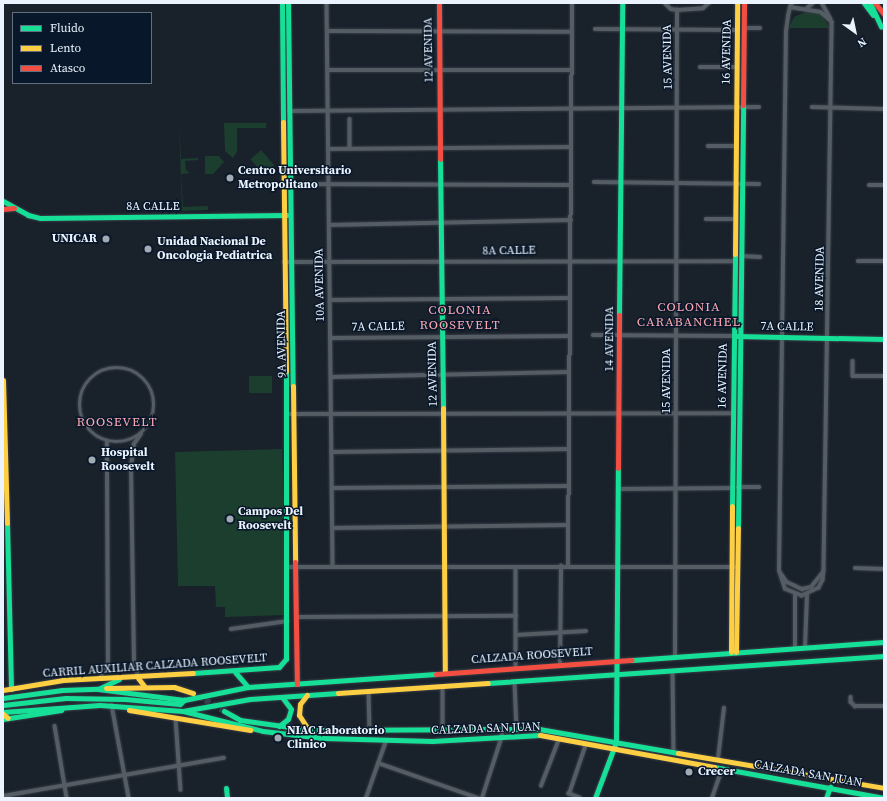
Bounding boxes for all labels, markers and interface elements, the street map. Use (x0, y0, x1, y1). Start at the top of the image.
legend (12, 12, 152, 84)
north arrow (835, 12, 875, 52)
street label: 12 AVENIDA (421, 17, 437, 83)
street label: 16 AVENIDA (719, 19, 735, 85)
text: Fluido (50, 20, 84, 36)
street label: 15 AVENIDA (660, 24, 676, 90)
text: N (854, 34, 869, 51)
text: Lento (50, 40, 81, 56)
text: Atasco (50, 60, 85, 76)
place label: Centro Universitario Metropolitano (238, 164, 351, 192)
marker: Centro Universitario Metropolitano (225, 173, 235, 183)
street label: 8A CALLE (126, 200, 180, 214)
place label: UNICAR (52, 232, 97, 246)
marker: UNICAR (100, 233, 112, 245)
place label: Unidad Nacional De Oncologia Pediatrica (157, 235, 272, 263)
marker: Unidad Nacional De Oncologia Pediatrica (142, 243, 154, 255)
street label: 8A CALLE (482, 243, 536, 259)
street label: 18 AVENIDA (812, 246, 828, 312)
street label: 10A AVENIDA (312, 248, 328, 322)
district label: COLONIA CARABANCHEL (637, 300, 741, 331)
district label: COLONIA ROOSEVELT (419, 303, 501, 334)
street label: 14 AVENIDA (603, 306, 617, 372)
street label: 9A AVENIDA (274, 310, 290, 378)
street label: 7A CALLE (351, 319, 405, 335)
street label: 7A CALLE (760, 319, 814, 335)
street label: 12 AVENIDA (425, 341, 441, 407)
street label: 16 AVENIDA (715, 343, 731, 409)
street label: 15 AVENIDA (660, 348, 674, 414)
district label: ROOSEVELT (76, 414, 158, 430)
place label: Hospital Roosevelt (101, 446, 155, 474)
marker: Hospital Roosevelt (86, 454, 98, 466)
place label: Campos Del Roosevelt (238, 505, 303, 533)
marker: Campos Del Roosevelt (225, 514, 235, 524)
street label: CALZADA ROOSEVELT (471, 645, 593, 667)
street label: CARRIL AUXILIAR CALZADA ROOSEVELT (42, 651, 268, 681)
street label: CALZADA SAN JUAN (431, 720, 541, 738)
place label: NIAC Laboratorio Clinico (287, 724, 384, 752)
marker: NIAC Laboratorio Clinico (272, 732, 284, 744)
street label: CALZADA SAN JUAN (753, 757, 863, 791)
place label: Crecer (698, 765, 735, 779)
marker: Crecer (683, 766, 695, 778)

